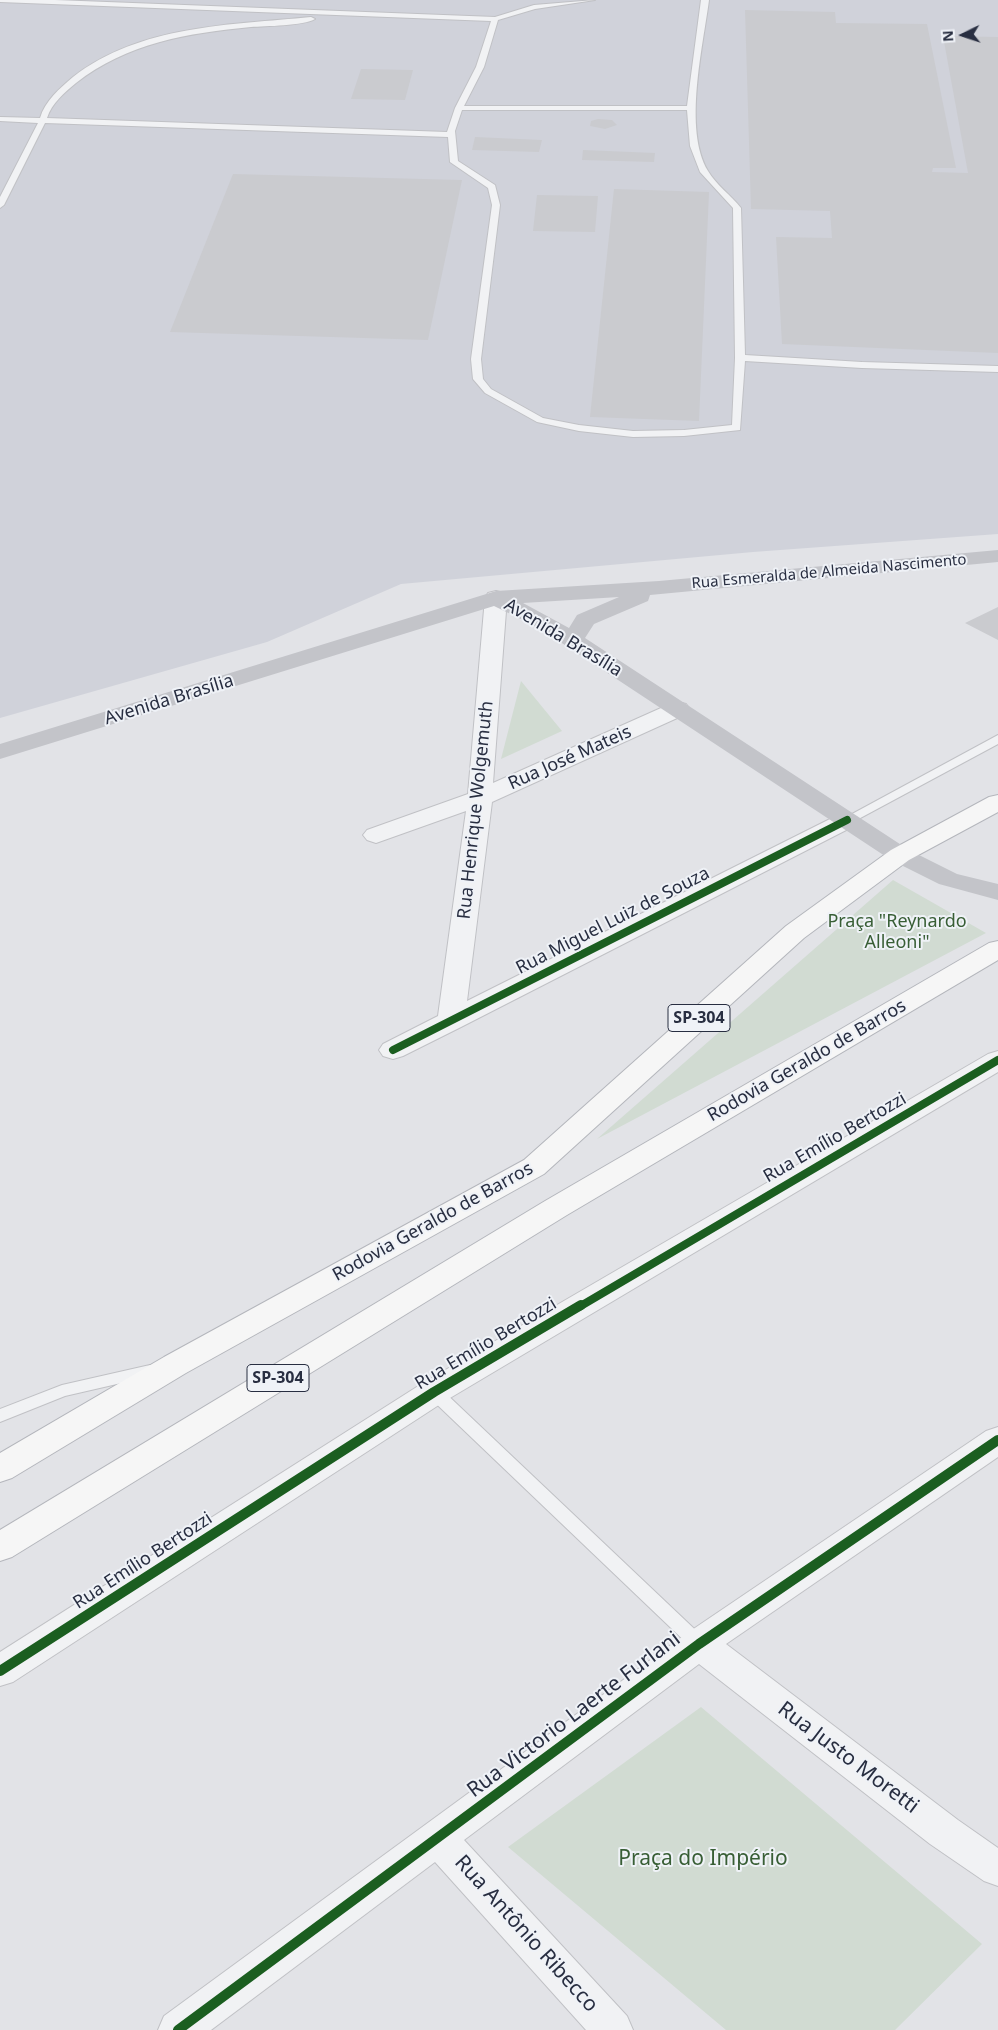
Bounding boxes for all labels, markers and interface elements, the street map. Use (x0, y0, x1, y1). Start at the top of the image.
north arrow (938, 10, 988, 60)
text: N (938, 30, 957, 42)
street label: Rua Esmeralda de Almeida Nascimento (691, 551, 967, 593)
street label: Avenida Brasília (500, 594, 626, 682)
street label: Avenida Brasília (102, 670, 236, 730)
street label: Rua Henrique Wolgemuth (454, 700, 498, 920)
street label: Rua José Mateis (505, 721, 635, 795)
street label: Rua Miguel Luiz de Souza (513, 863, 713, 979)
park label: Praça "Reynardo Alleoni" (827, 911, 967, 954)
street label: Rodovia Geraldo de Barros (704, 995, 910, 1127)
road number: SP-304 (668, 1004, 730, 1032)
street label: Rua Emílio Bertozzi (760, 1088, 910, 1188)
street label: Rodovia Geraldo de Barros (329, 1158, 537, 1286)
street label: Rua Emílio Bertozzi (411, 1293, 561, 1395)
road number: SP-304 (247, 1365, 309, 1392)
street label: Rua Emílio Bertozzi (69, 1508, 217, 1614)
street label: Rua Victorio Laerte Furlani (462, 1627, 686, 1803)
street label: Rua Justo Moretti (772, 1697, 924, 1819)
park label: Praça do Império (618, 1846, 788, 1872)
street label: Rua Antônio Ribecco (449, 1850, 603, 2018)

